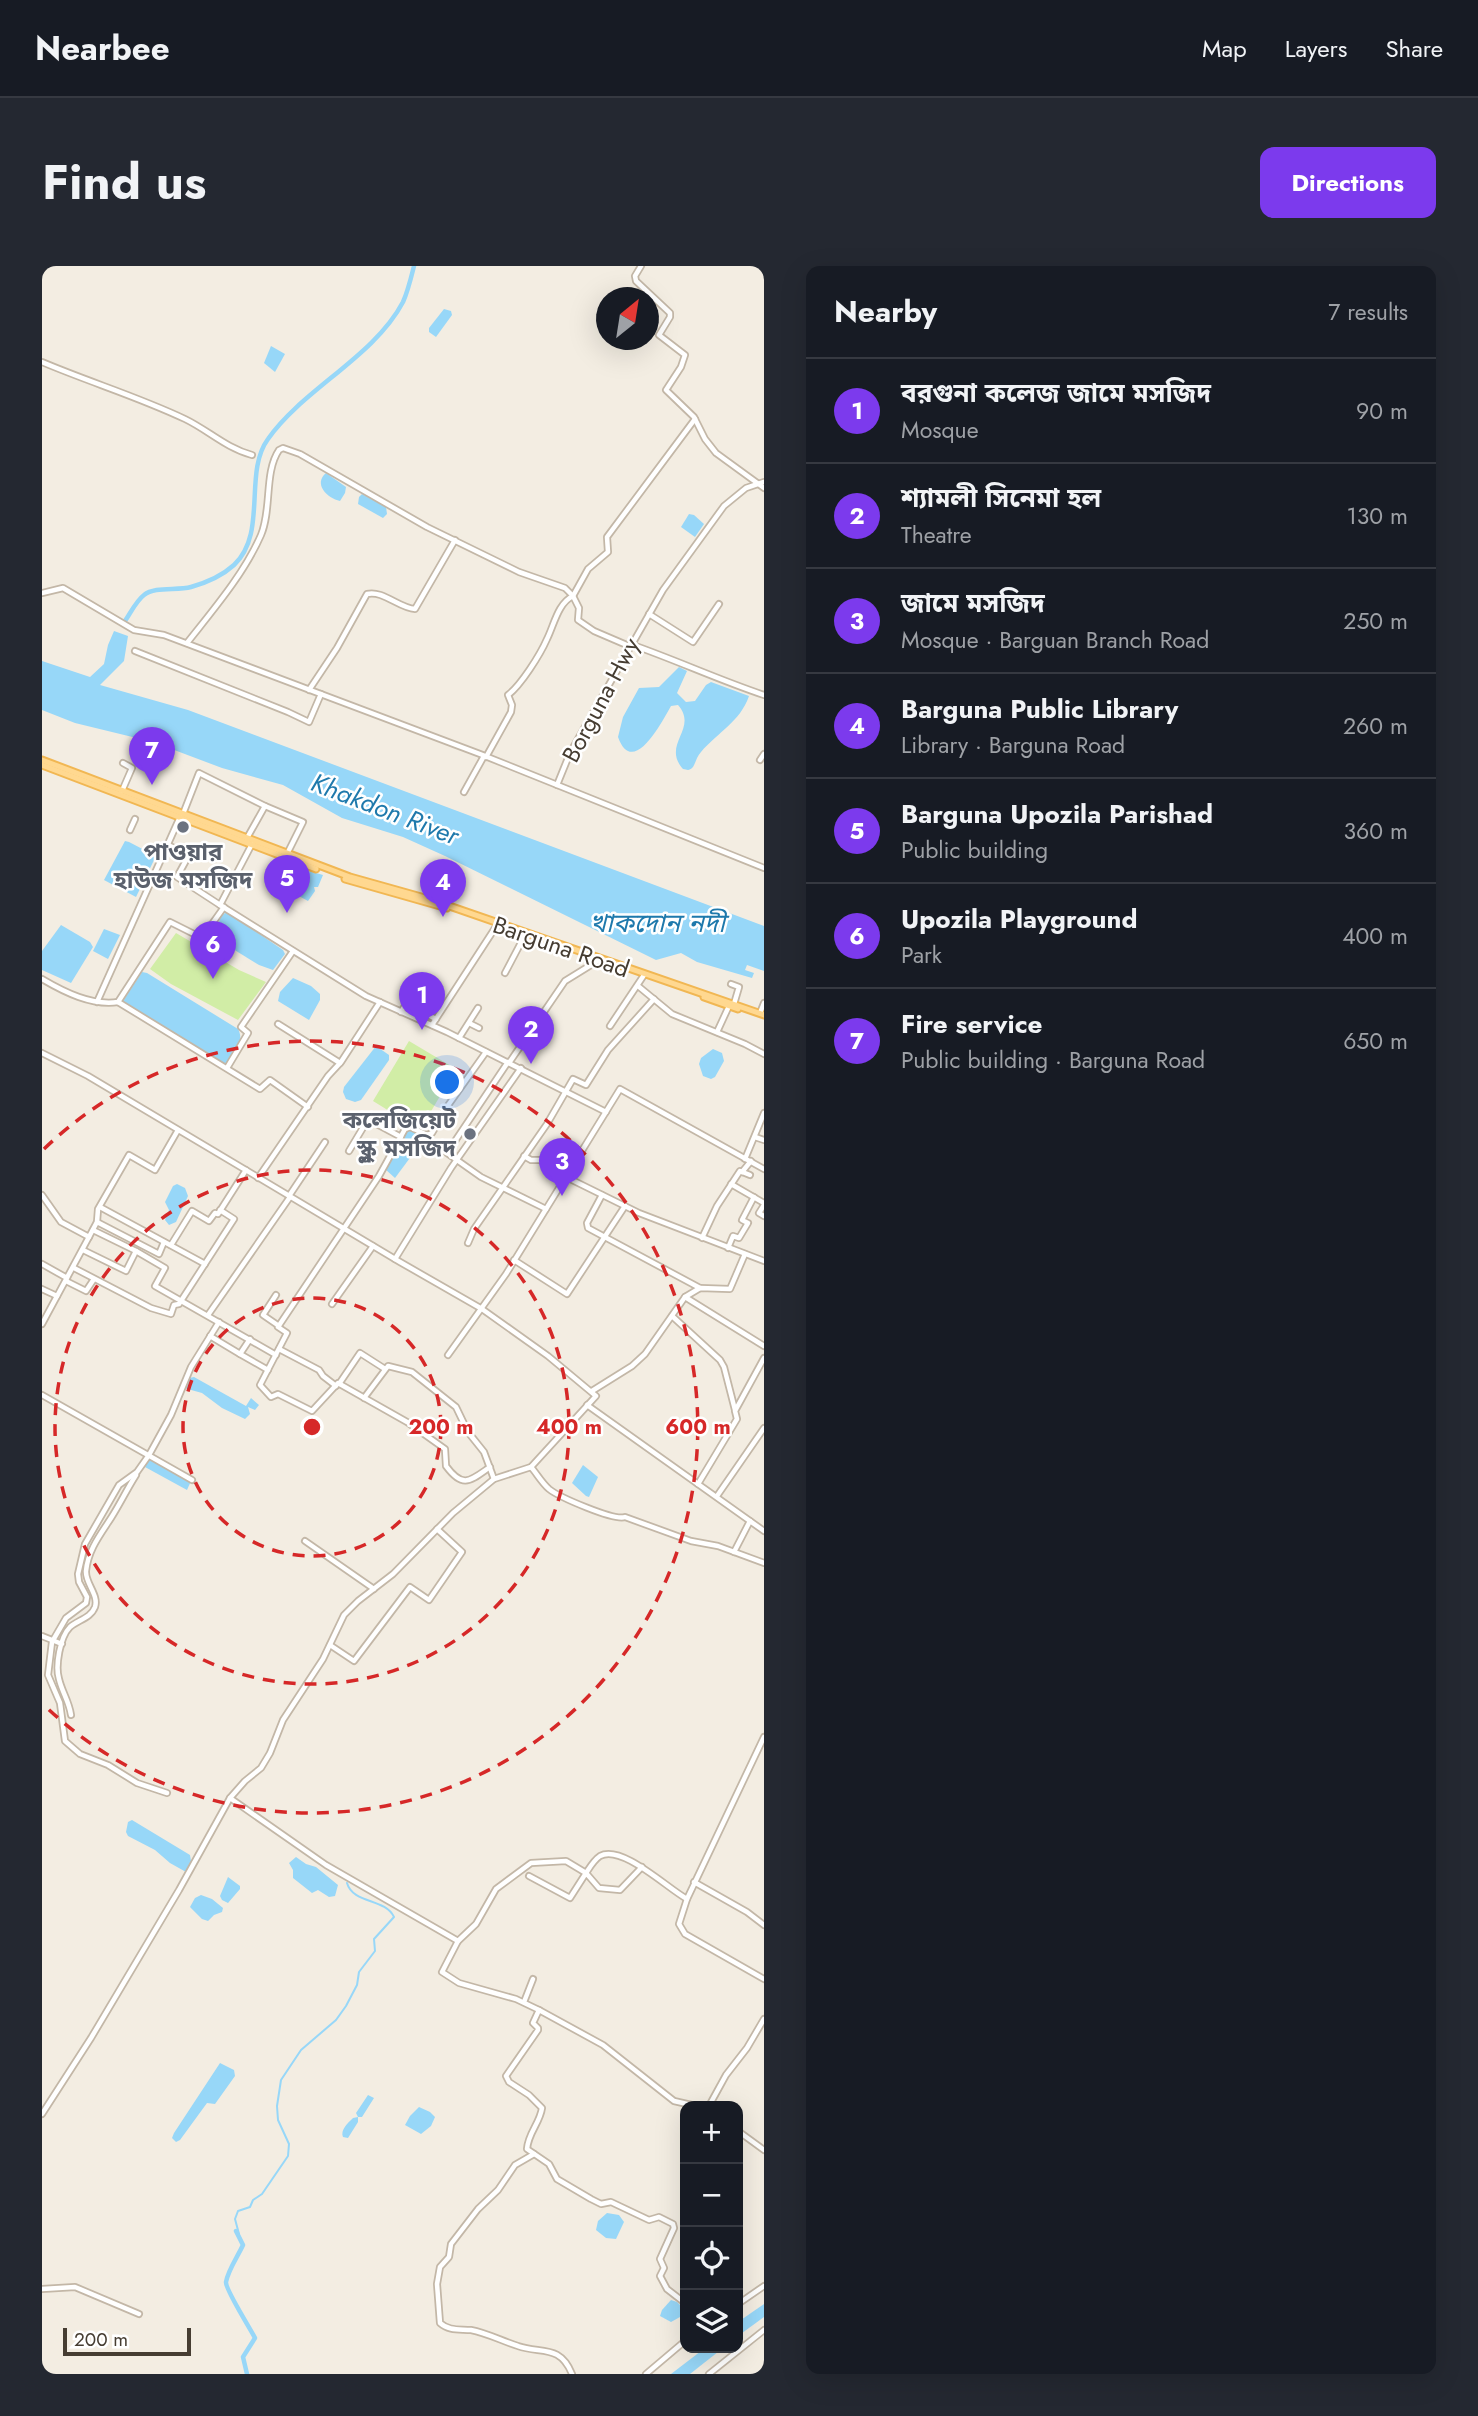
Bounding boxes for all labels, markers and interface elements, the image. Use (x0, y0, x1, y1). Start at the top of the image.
text: Nearbee (35, 25, 170, 72)
text: Map (1202, 31, 1247, 66)
text: Layers (1285, 31, 1347, 66)
text: Share (1385, 31, 1443, 66)
text: Find us (42, 147, 206, 217)
button: Directions (1260, 147, 1436, 218)
north arrow (596, 287, 659, 350)
text: Nearby (834, 290, 937, 333)
text: 7 results (1328, 295, 1408, 329)
text: বরগুনা কলেজ জামে মসজিদ (901, 374, 1211, 412)
text: 1 (851, 394, 863, 428)
text: 90 m (1356, 394, 1408, 428)
text: Mosque (901, 413, 979, 447)
text: শ্যামলী সিনেমা হল (901, 479, 1101, 517)
text: 2 (849, 499, 865, 533)
text: 130 m (1346, 499, 1408, 533)
text: Theatre (901, 518, 972, 552)
text: জামে মসজিদ (901, 584, 1045, 622)
text: 3 (850, 604, 864, 638)
text: 250 m (1343, 604, 1408, 638)
text: Mosque · Barguan Branch Road (901, 623, 1209, 657)
street label: Borguna Hwy (553, 631, 648, 768)
text: Barguna Public Library (901, 690, 1178, 728)
text: 4 (849, 709, 865, 743)
text: 260 m (1343, 709, 1408, 743)
pin: 7 (129, 727, 175, 785)
text: Library · Barguna Road (901, 728, 1125, 762)
water label: Khakdon River (306, 763, 466, 855)
text: Barguna Upozila Parishad (901, 795, 1213, 833)
text: 5 (850, 814, 864, 848)
text: 360 m (1344, 814, 1408, 848)
marker: পাওয়ার হাউজ মসজিদ (175, 819, 191, 835)
text: Public building (901, 833, 1048, 867)
place label: পাওয়ার হাউজ মসজিদ (113, 834, 253, 897)
pin: 5 (264, 855, 310, 913)
pin: 4 (420, 859, 466, 917)
text: Upozila Playground (901, 900, 1138, 938)
water label: খাকদোন নদী (589, 904, 730, 942)
street label: Barguna Road (488, 907, 634, 986)
text: 6 (849, 919, 865, 953)
text: 400 m (1342, 919, 1408, 953)
pin: 6 (190, 921, 236, 979)
text: Park (901, 938, 942, 972)
pin: 1 (399, 972, 445, 1030)
text: Fire service (901, 1005, 1042, 1043)
pin: 2 (508, 1006, 554, 1064)
text: 7 (850, 1024, 864, 1058)
text: 650 m (1343, 1024, 1408, 1058)
text: Public building · Barguna Road (901, 1043, 1205, 1077)
your location (430, 1065, 464, 1099)
place label: কলেজিয়েট স্কুল মসজিদ (341, 1102, 457, 1165)
marker: কলেজিয়েট স্কুল মসজিদ (462, 1126, 478, 1142)
pin: 3 (539, 1138, 585, 1196)
text: 200 m (408, 1412, 474, 1442)
text: 400 m (536, 1412, 602, 1442)
text: 600 m (665, 1412, 731, 1442)
centre of rings (300, 1415, 324, 1439)
map controls (680, 2101, 743, 2353)
button: + (680, 2101, 743, 2164)
button: − (680, 2164, 743, 2227)
button: locate (680, 2227, 743, 2290)
button: layers (680, 2290, 743, 2353)
scale bar (63, 2325, 191, 2357)
text: 200 m (74, 2326, 128, 2353)

